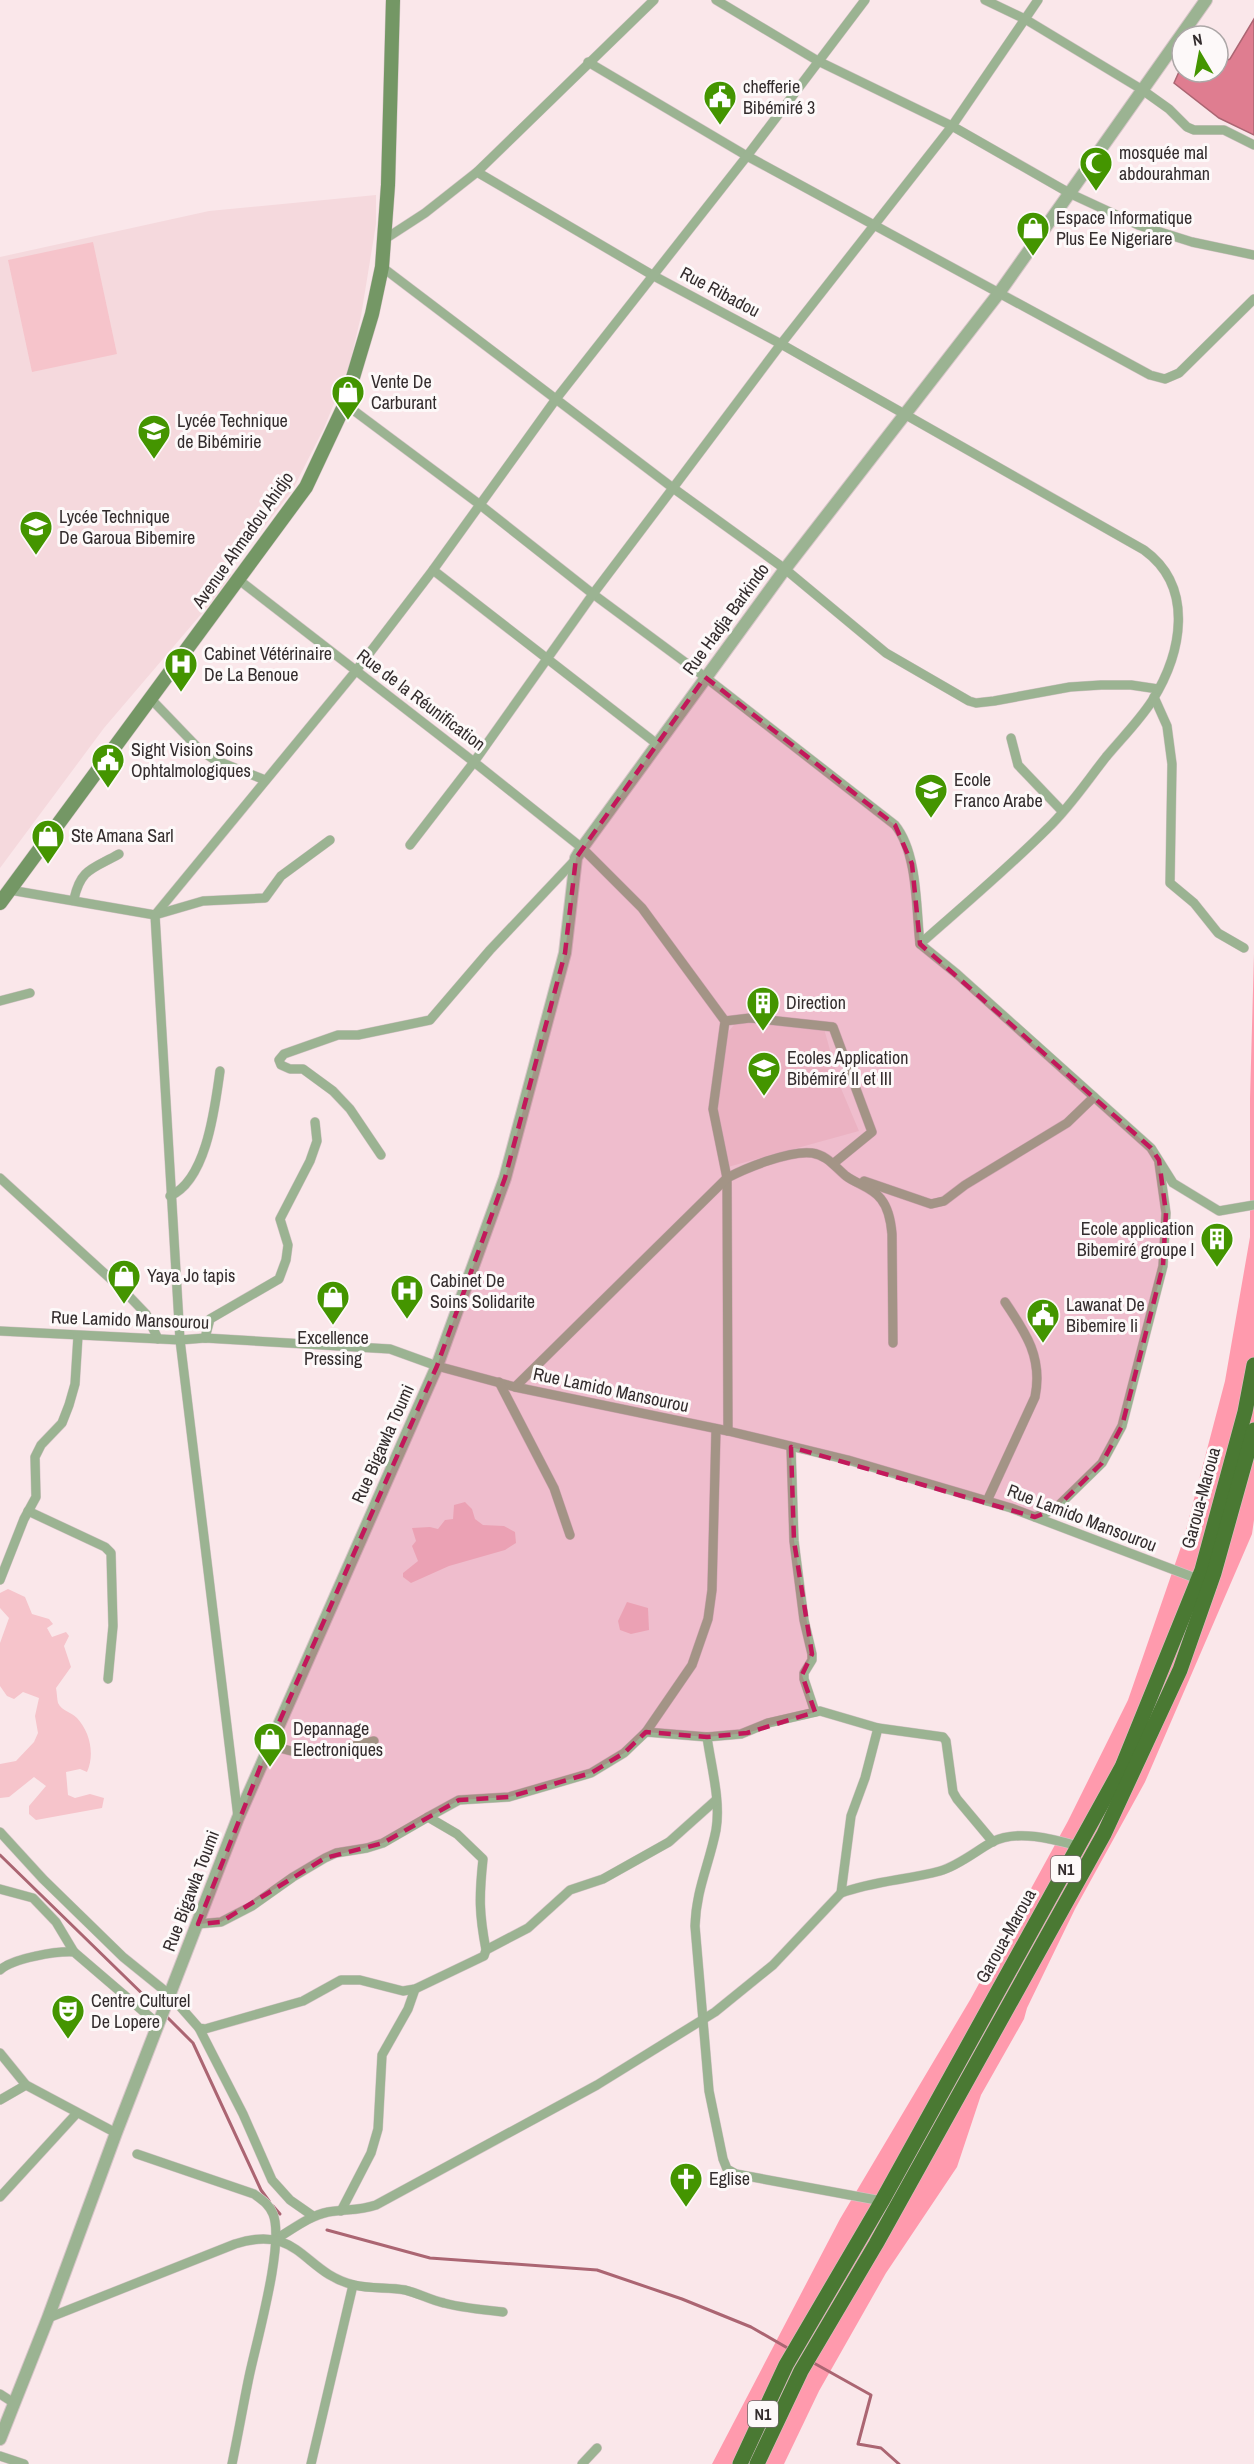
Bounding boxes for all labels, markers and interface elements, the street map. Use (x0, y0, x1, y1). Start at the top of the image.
north arrow (1170, 24, 1230, 84)
text: N (1191, 28, 1204, 51)
place label: chefferie Bibémiré 3 (743, 74, 815, 120)
public building icon: chefferie Bibémiré 3 (702, 79, 738, 126)
place label: mosquée mal abdourahman (1119, 140, 1210, 186)
mosque icon: mosquée mal abdourahman (1078, 145, 1114, 192)
place label: Espace Informatique Plus Ee Nigeriare (1056, 205, 1192, 251)
shop icon: Espace Informatique Plus Ee Nigeriare (1015, 210, 1051, 257)
street label: Rue Ribadou (676, 260, 765, 323)
place label: Vente De Carburant (371, 369, 437, 415)
shop icon: Vente De Carburant (330, 374, 366, 421)
place label: Lycée Technique de Bibémirie (177, 408, 288, 454)
school or university icon: Lycée Technique de Bibémirie (136, 413, 172, 460)
street label: Avenue Ahmadou Ahidjo (185, 466, 299, 614)
place label: Lycée Technique De Garoua Bibemire (59, 504, 195, 550)
school or university icon: Lycée Technique De Garoua Bibemire (18, 509, 54, 556)
street label: Rue Hadja Barkindo (676, 558, 775, 680)
place label: Cabinet Vétérinaire De La Benoue (204, 641, 332, 687)
street label: Rue de la Réunification (352, 643, 491, 756)
hospital icon: Cabinet Vétérinaire De La Benoue (163, 646, 199, 693)
place label: Sight Vision Soins Ophtalmologiques (131, 737, 253, 783)
public building icon: Sight Vision Soins Ophtalmologiques (90, 742, 126, 789)
place label: Ecole Franco Arabe (954, 767, 1043, 813)
school or university icon: Ecole Franco Arabe (913, 772, 949, 819)
shop icon: Ste Amana Sarl (30, 818, 66, 865)
place label: Ste Amana Sarl (71, 823, 174, 848)
building icon: Direction (745, 985, 781, 1032)
place label: Direction (786, 990, 846, 1015)
place label: Ecoles Application Bibémiré II et III (787, 1045, 908, 1091)
school or university icon: Ecoles Application Bibémiré II et III (746, 1050, 782, 1097)
place label: Ecole application Bibemiré groupe l (1077, 1216, 1194, 1262)
building icon: Ecole application Bibemiré groupe l (1199, 1221, 1235, 1268)
shop icon: Yaya Jo tapis (106, 1258, 142, 1305)
place label: Yaya Jo tapis (147, 1263, 235, 1288)
place label: Cabinet De Soins Solidarite (430, 1268, 535, 1314)
hospital icon: Cabinet De Soins Solidarite (389, 1273, 425, 1320)
shop icon: Excellence Pressing (315, 1279, 351, 1326)
place label: Lawanat De Bibemire Ii (1066, 1292, 1145, 1338)
public building icon: Lawanat De Bibemire Ii (1025, 1297, 1061, 1344)
street label: Rue Lamido Mansourou (50, 1304, 210, 1335)
place label: Excellence Pressing (297, 1325, 369, 1371)
street label: Rue Lamido Mansourou (531, 1361, 691, 1418)
street label: Rue Bigawla Toumi (345, 1380, 420, 1507)
street label: Garoua-Maroua (1175, 1444, 1226, 1551)
street label: Rue Lamido Mansourou (1004, 1477, 1161, 1558)
place label: Depannage Electroniques (293, 1716, 383, 1762)
shop icon: Depannage Electroniques (252, 1721, 288, 1768)
street label: Rue Bigawla Toumi (156, 1827, 225, 1955)
road number: N1 (1051, 1856, 1081, 1882)
street label: Garoua-Maroua (969, 1884, 1042, 1987)
place label: Centre Culturel De Lopere (91, 1988, 190, 2034)
theatre icon: Centre Culturel De Lopere (50, 1993, 86, 2040)
church icon: Eglise (668, 2161, 704, 2208)
place label: Eglise (709, 2166, 750, 2191)
road number: N1 (748, 2401, 778, 2427)

